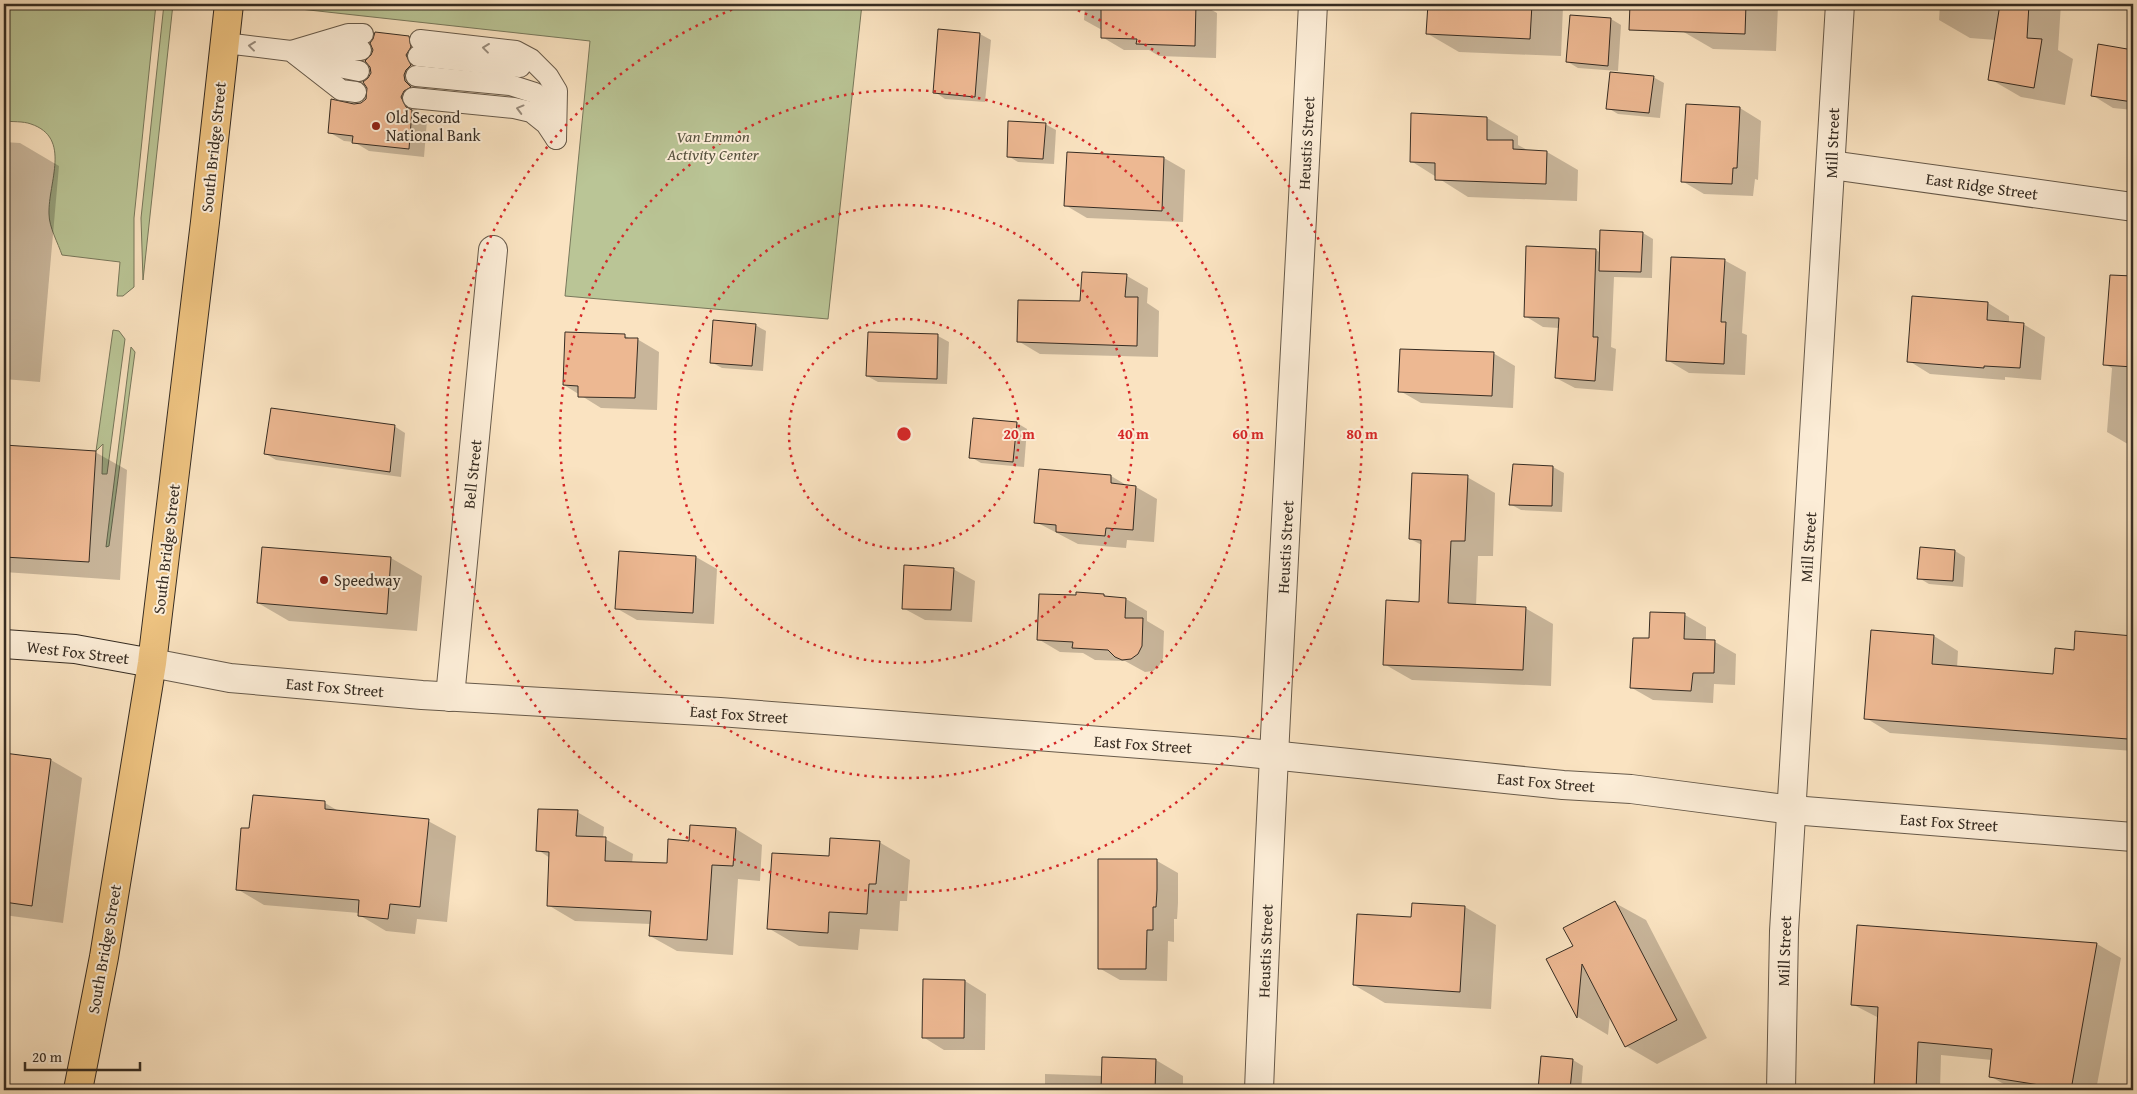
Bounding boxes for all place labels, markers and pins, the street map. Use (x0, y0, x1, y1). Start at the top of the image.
place label: Old Second National Bank (386, 105, 482, 147)
marker: Old Second National Bank (370, 120, 382, 132)
centre of rings (895, 425, 913, 443)
place label: Speedway (334, 568, 401, 592)
marker: Speedway (318, 574, 330, 586)

